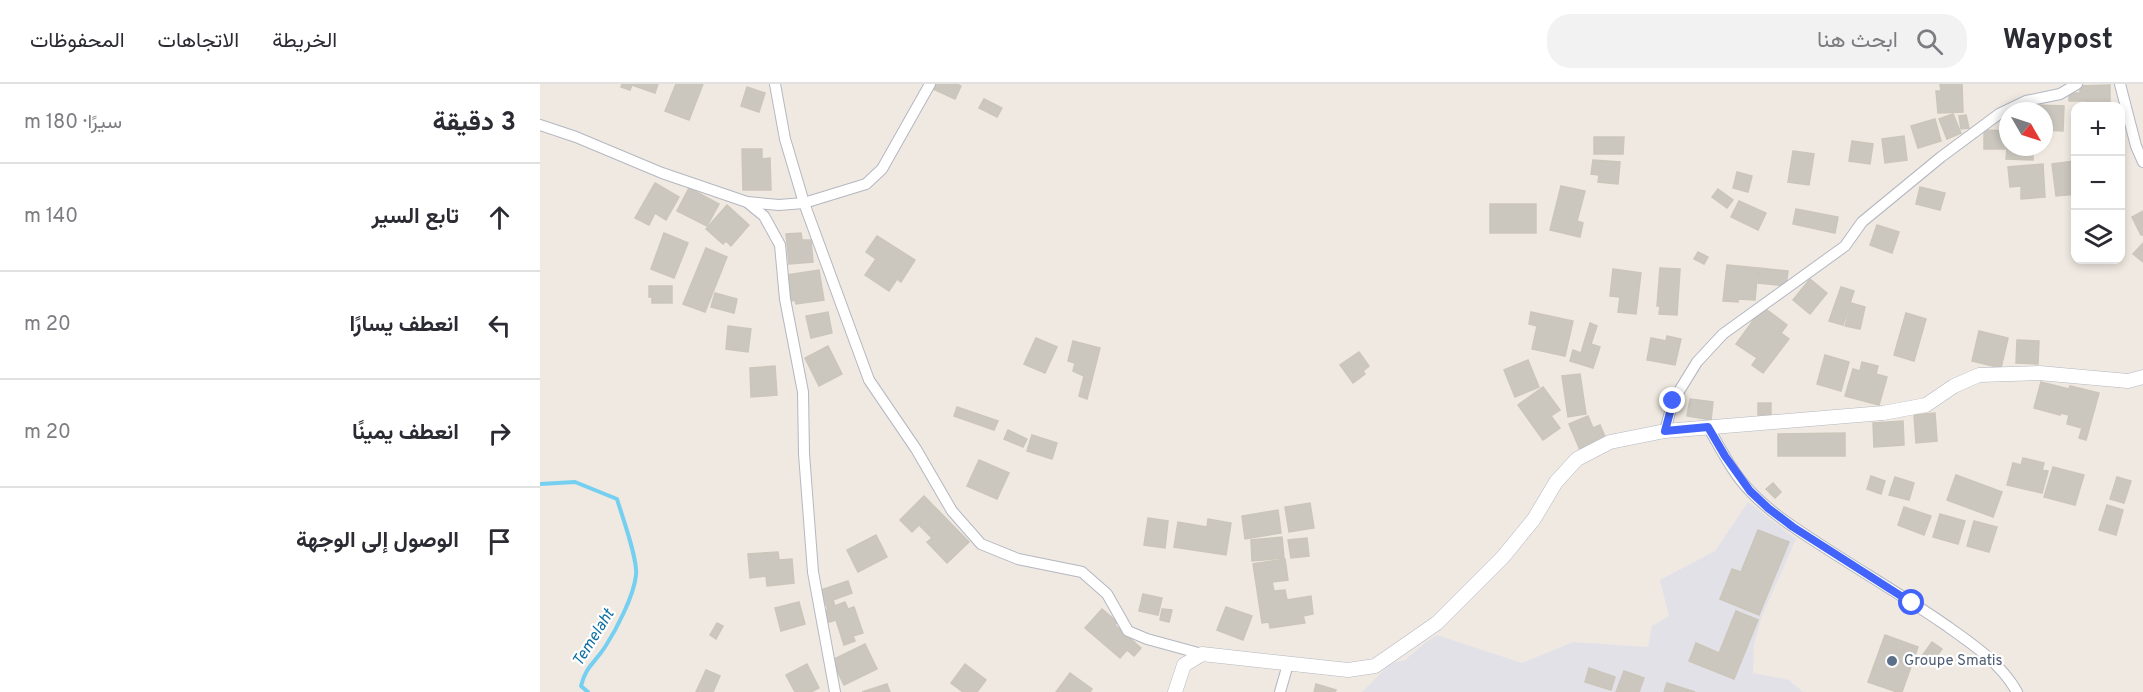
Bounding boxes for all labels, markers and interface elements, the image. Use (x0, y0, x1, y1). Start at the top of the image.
search box (1547, 14, 1967, 68)
text: Waypost (2003, 23, 2113, 59)
icon: search (1913, 25, 1946, 58)
text: المحفوظات (30, 28, 125, 55)
text: الاتجاهات (158, 28, 239, 55)
text: الخريطة (272, 28, 337, 55)
text: ابحث هنا (1817, 28, 1898, 55)
north arrow (1999, 102, 2053, 156)
map controls (2071, 102, 2125, 264)
button: + (2071, 102, 2125, 156)
text: 3 دقيقة (433, 107, 516, 140)
text: سيرًا · 180 m (24, 110, 122, 136)
button: − (2071, 156, 2125, 210)
icon: ahead (483, 201, 516, 234)
text: 140 m (24, 204, 78, 230)
text: تابع السير (371, 204, 459, 231)
button: layers (2071, 210, 2125, 264)
icon: left (483, 309, 516, 342)
text: 20 m (24, 312, 71, 338)
text: انعطف يسارًا (349, 312, 459, 339)
route end (1659, 387, 1685, 413)
icon: right (483, 417, 516, 450)
text: 20 m (24, 420, 71, 446)
text: انعطف يمينًا (352, 420, 459, 447)
icon: arrive (483, 525, 516, 558)
text: الوصول إلى الوجهة (296, 528, 459, 555)
route start (1898, 589, 1924, 615)
water label: Temelaht (569, 605, 620, 670)
place label: Groupe Smatis (1904, 652, 2003, 671)
marker: Groupe Smatis (1885, 654, 1899, 668)

